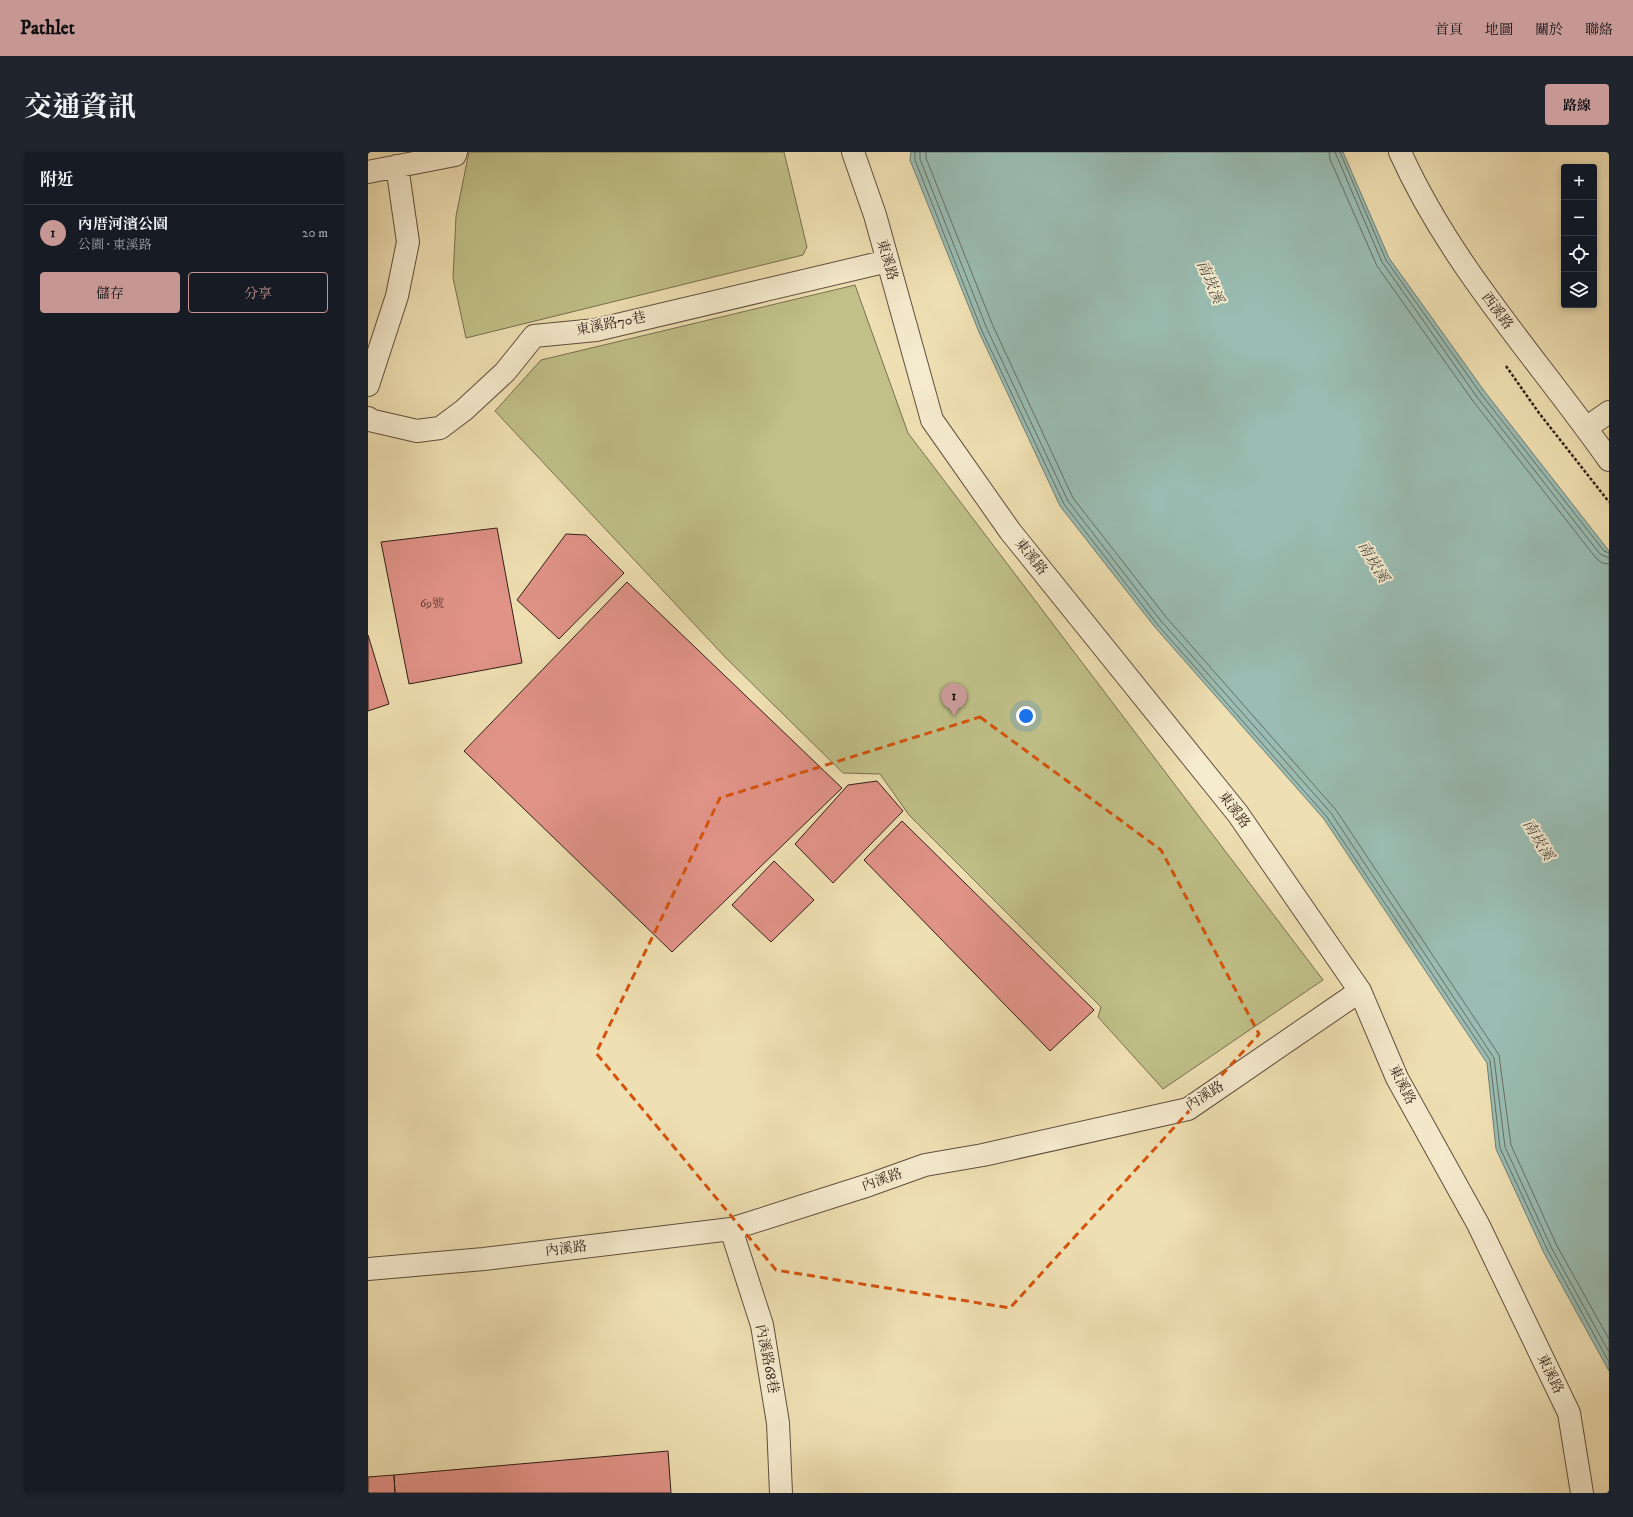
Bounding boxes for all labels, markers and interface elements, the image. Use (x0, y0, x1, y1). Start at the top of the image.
text: Pathlet (20, 17, 75, 40)
text: 首頁 (1435, 21, 1463, 39)
text: 地圖 (1485, 21, 1513, 39)
text: 關於 (1535, 21, 1563, 39)
text: 聯絡 (1585, 21, 1613, 39)
button: 路線 (1545, 84, 1609, 125)
text: 交通資訊 (24, 90, 136, 125)
map controls (1561, 164, 1597, 308)
button: + (1561, 164, 1597, 200)
text: 附近 (40, 169, 74, 191)
button: − (1561, 200, 1597, 236)
text: 內厝河濱公園 (78, 215, 168, 234)
text: 1 (51, 225, 55, 241)
text: 20 m (302, 225, 328, 241)
button: locate (1561, 236, 1597, 272)
text: 公園 · 東溪路 (78, 237, 152, 253)
street label: 東溪路 (873, 237, 901, 283)
water label: 南崁溪 (1192, 258, 1228, 308)
button: 儲存 (40, 272, 180, 313)
button: 分享 (188, 272, 328, 313)
button: layers (1561, 272, 1597, 308)
street label: 西溪路 (1477, 289, 1517, 333)
street label: 東溪路70巷 (574, 308, 648, 340)
street label: 東溪路 (1011, 535, 1051, 579)
water label: 南崁溪 (1353, 538, 1394, 588)
house number: 69號 (420, 596, 444, 611)
pin: 1 (941, 683, 967, 716)
your location (1016, 706, 1036, 726)
street label: 東溪路 (1214, 788, 1254, 832)
water label: 南崁溪 (1518, 816, 1559, 866)
street label: 東溪路 (1384, 1062, 1420, 1108)
street label: 內溪路 (1182, 1077, 1228, 1115)
street label: 內溪路 (859, 1165, 905, 1195)
street label: 內溪路 (544, 1238, 588, 1260)
street label: 內溪路68巷 (751, 1323, 783, 1395)
street label: 東溪路 (1533, 1351, 1567, 1397)

